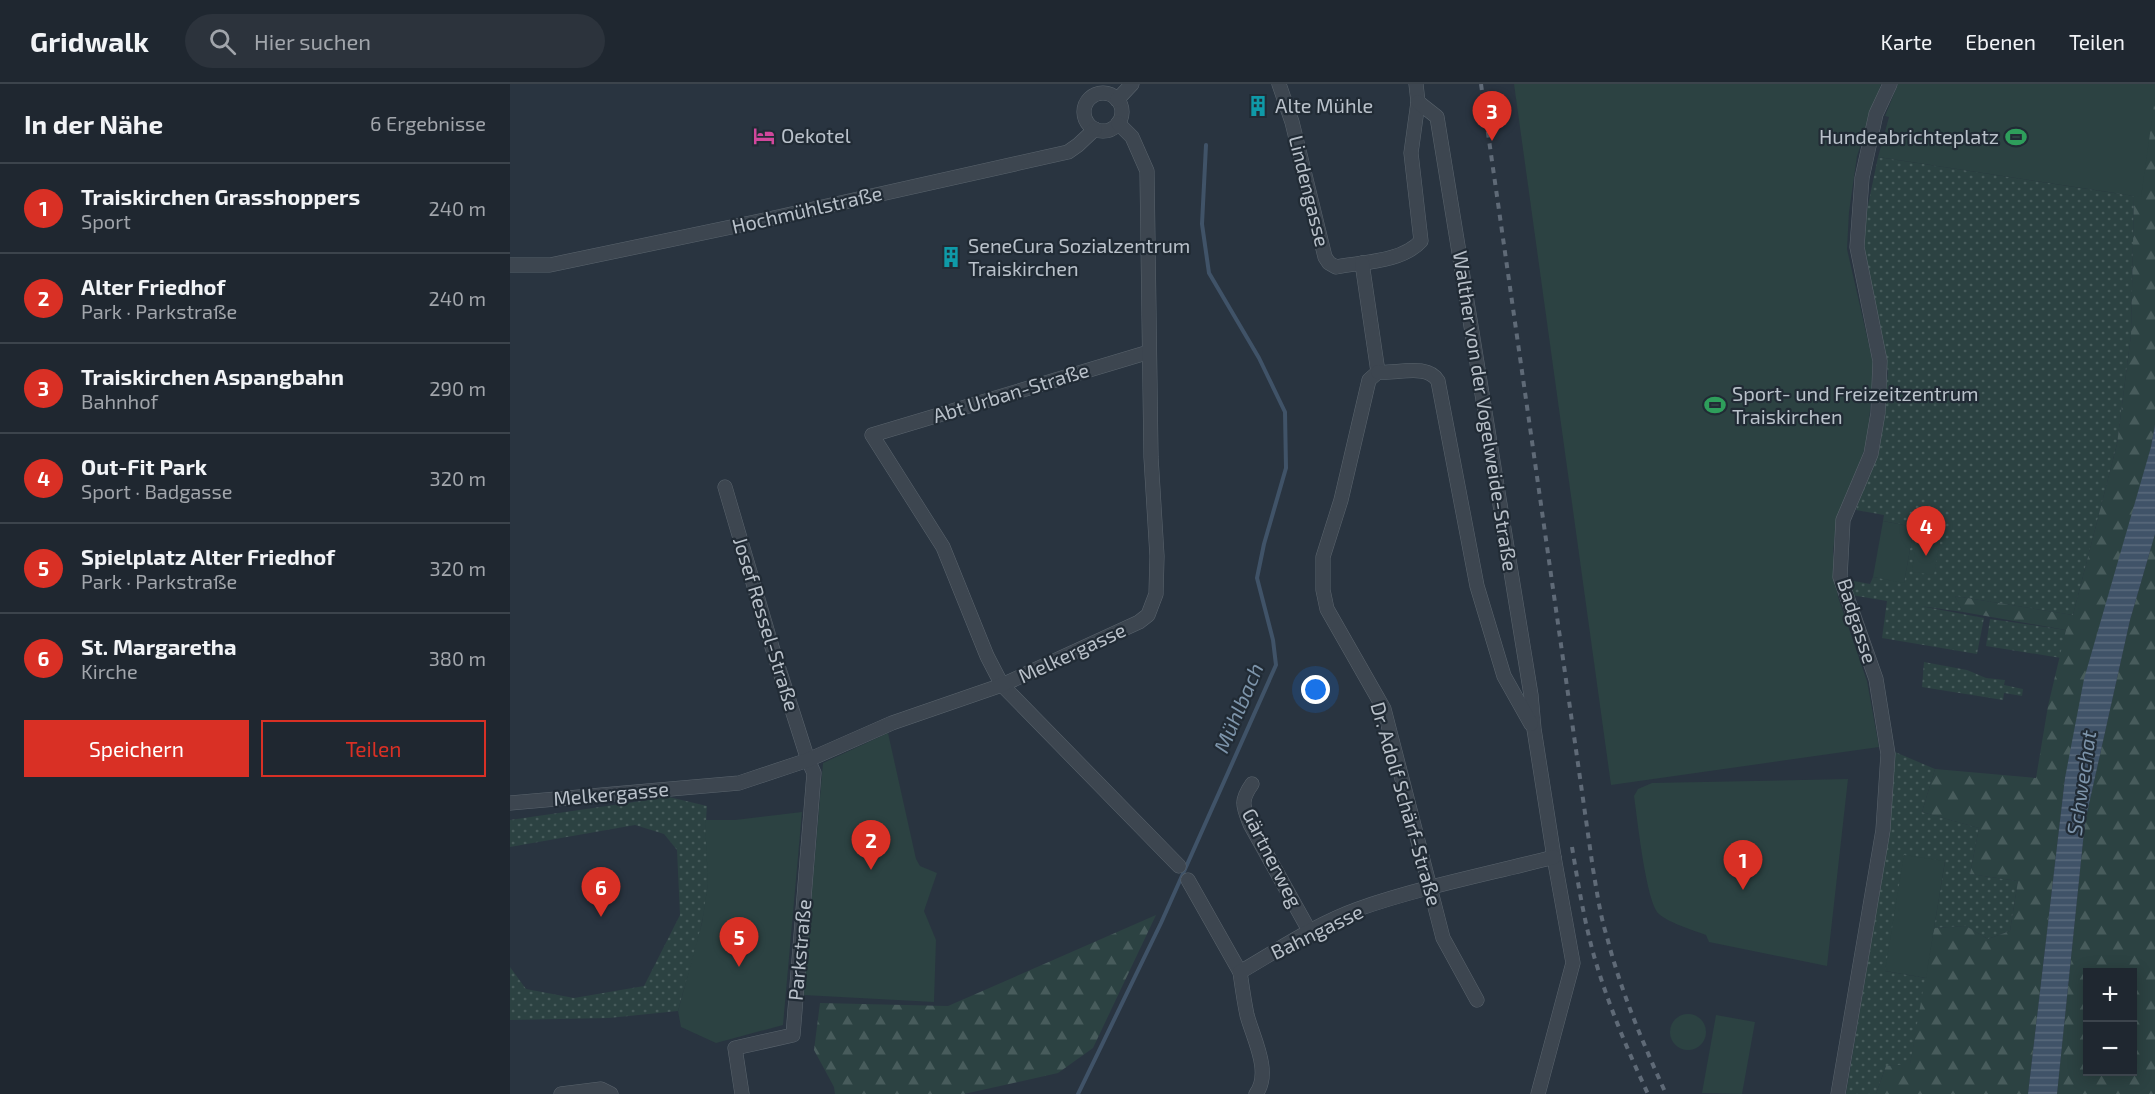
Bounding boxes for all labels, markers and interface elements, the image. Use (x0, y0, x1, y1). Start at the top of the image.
search box (185, 14, 605, 68)
text: Gridwalk (30, 24, 149, 58)
icon: search (206, 25, 239, 58)
text: Hier suchen (254, 28, 371, 54)
text: Karte (1881, 29, 1932, 54)
text: Ebenen (1965, 29, 2036, 54)
text: Teilen (2069, 29, 2125, 54)
pin: 3 (1472, 92, 1512, 141)
place label: Alte Mühle (1275, 93, 1373, 117)
building icon: Alte Mühle (1246, 94, 1270, 118)
text: In der Nähe (24, 108, 163, 139)
text: 6 Ergebnisse (370, 111, 486, 135)
place label: Oekotel (781, 123, 851, 147)
hotel icon: Oekotel (752, 124, 776, 148)
place label: Hundeabrichteplatz (1819, 124, 1999, 148)
sports icon: Hundeabrichteplatz (2004, 125, 2028, 149)
street label: Lindengasse (1285, 133, 1335, 249)
street label: Hochmühlstraße (729, 180, 884, 238)
text: Traiskirchen Grasshoppers (81, 183, 360, 209)
text: 1 (39, 196, 48, 220)
text: 240 m (428, 196, 486, 220)
text: Sport (81, 209, 131, 233)
place label: SeneCura Sozialzentrum Traiskirchen (968, 233, 1190, 280)
building icon: SeneCura Sozialzentrum Traiskirchen (939, 245, 963, 269)
street label: Walther von der Vogelweide-Straße (1449, 249, 1523, 573)
text: Alter Friedhof (81, 273, 225, 299)
text: 2 (38, 286, 49, 310)
text: 240 m (428, 286, 486, 310)
text: Park · Parkstraße (81, 299, 237, 323)
street label: Abt Urban-Straße (930, 357, 1092, 427)
text: Traiskirchen Aspangbahn (81, 363, 344, 389)
text: 3 (38, 376, 49, 400)
text: 290 m (429, 376, 486, 400)
place label: Sport- und Freizeitzentrum Traiskirchen (1732, 381, 1979, 428)
text: Bahnhof (81, 389, 158, 413)
sports icon: Sport- und Freizeitzentrum Traiskirchen (1703, 393, 1727, 417)
text: Out-Fit Park (81, 453, 207, 479)
text: 4 (37, 466, 50, 490)
text: 320 m (430, 466, 486, 490)
text: Sport · Badgasse (81, 479, 232, 503)
pin: 4 (1906, 506, 1946, 556)
street label: Josef Ressel-Straße (729, 534, 805, 714)
text: Spielplatz Alter Friedhof (81, 543, 335, 569)
text: 5 (38, 556, 49, 580)
text: 320 m (430, 556, 486, 580)
text: Park · Parkstraße (81, 569, 237, 593)
street label: Badgasse (1833, 575, 1883, 666)
street label: Melkergasse (1014, 617, 1129, 687)
text: St. Margaretha (81, 633, 237, 659)
text: 6 (38, 646, 49, 670)
text: 380 m (429, 646, 486, 670)
text: Kirche (81, 659, 138, 683)
water label: Mühlbach (1208, 659, 1268, 756)
your location (1301, 675, 1330, 704)
street label: Dr. Adolf Schärf-Straße (1366, 699, 1448, 908)
button: Speichern (24, 720, 249, 777)
button: Teilen (261, 720, 486, 777)
water label: Schwechat (2061, 729, 2100, 837)
street label: Melkergasse (552, 776, 670, 810)
street label: Gärtnerweg (1238, 804, 1308, 911)
pin: 2 (852, 820, 890, 870)
pin: 1 (1724, 840, 1762, 890)
pin: 6 (582, 868, 620, 917)
street label: Parkstraße (783, 898, 815, 1002)
street label: Bahngasse (1266, 898, 1367, 964)
pin: 5 (720, 918, 758, 967)
map controls (2083, 968, 2137, 1076)
button: + (2083, 968, 2137, 1022)
button: − (2083, 1022, 2137, 1076)

